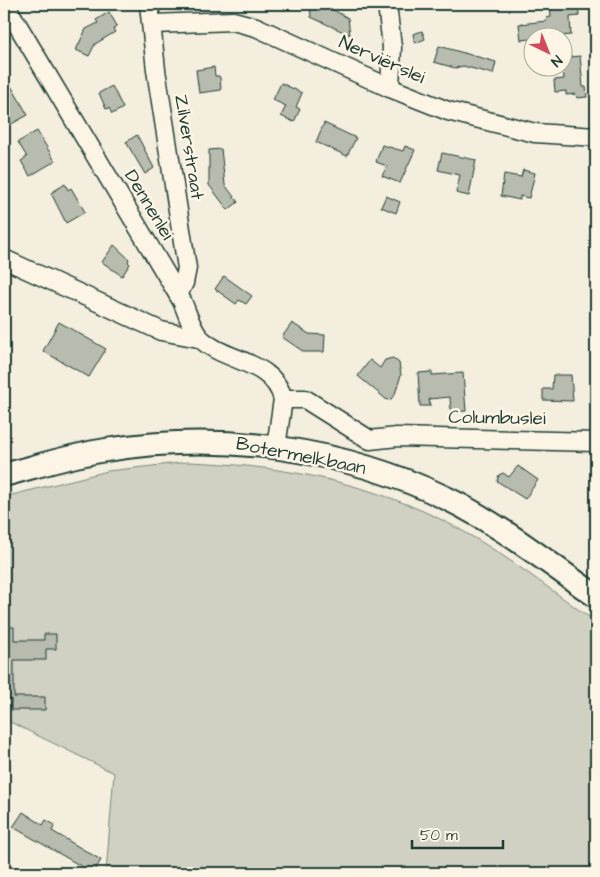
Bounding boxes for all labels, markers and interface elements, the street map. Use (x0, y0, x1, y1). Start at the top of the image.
north arrow (522, 28, 572, 78)
street label: Nerviërslei (335, 29, 430, 91)
text: N (546, 50, 566, 71)
street label: Zilverstraat (167, 92, 211, 202)
street label: Dennenlei (117, 165, 181, 245)
street label: Columbuslei (448, 404, 546, 432)
street label: Botermelkbaan (234, 430, 368, 482)
scale bar (412, 817, 504, 849)
text: 50 m (420, 825, 458, 846)

